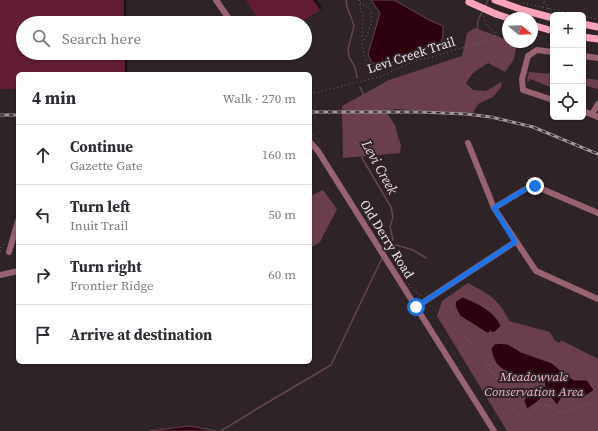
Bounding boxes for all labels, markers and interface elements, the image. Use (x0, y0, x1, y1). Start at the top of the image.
north arrow (502, 12, 538, 48)
map controls (550, 12, 586, 120)
button: + (550, 12, 586, 48)
search box (16, 16, 312, 60)
icon: search (30, 27, 52, 49)
text: Search here (62, 28, 141, 49)
street label: Levi Creek Trail (365, 33, 457, 77)
button: − (550, 48, 586, 84)
button: locate (550, 84, 586, 120)
text: 4 min (32, 86, 76, 110)
text: Walk · 270 m (223, 90, 296, 107)
water label: Levi Creek (356, 135, 403, 198)
text: Continue (70, 136, 133, 157)
icon: ahead (32, 144, 54, 166)
text: 160 m (262, 146, 296, 163)
text: Gazette Gate (70, 157, 143, 174)
route end (526, 177, 544, 195)
text: Turn left (70, 196, 130, 217)
street label: Old Derry Road (356, 196, 418, 282)
icon: left (32, 204, 54, 226)
text: 50 m (268, 206, 296, 223)
text: Inuit Trail (70, 217, 128, 234)
text: Turn right (70, 256, 142, 277)
icon: right (32, 264, 54, 286)
text: 60 m (268, 266, 296, 283)
text: Frontier Ridge (70, 277, 154, 294)
route start (407, 298, 425, 316)
icon: arrive (32, 324, 54, 346)
text: Arrive at destination (70, 324, 212, 345)
park label: Meadowvale Conservation Area (484, 368, 584, 400)

